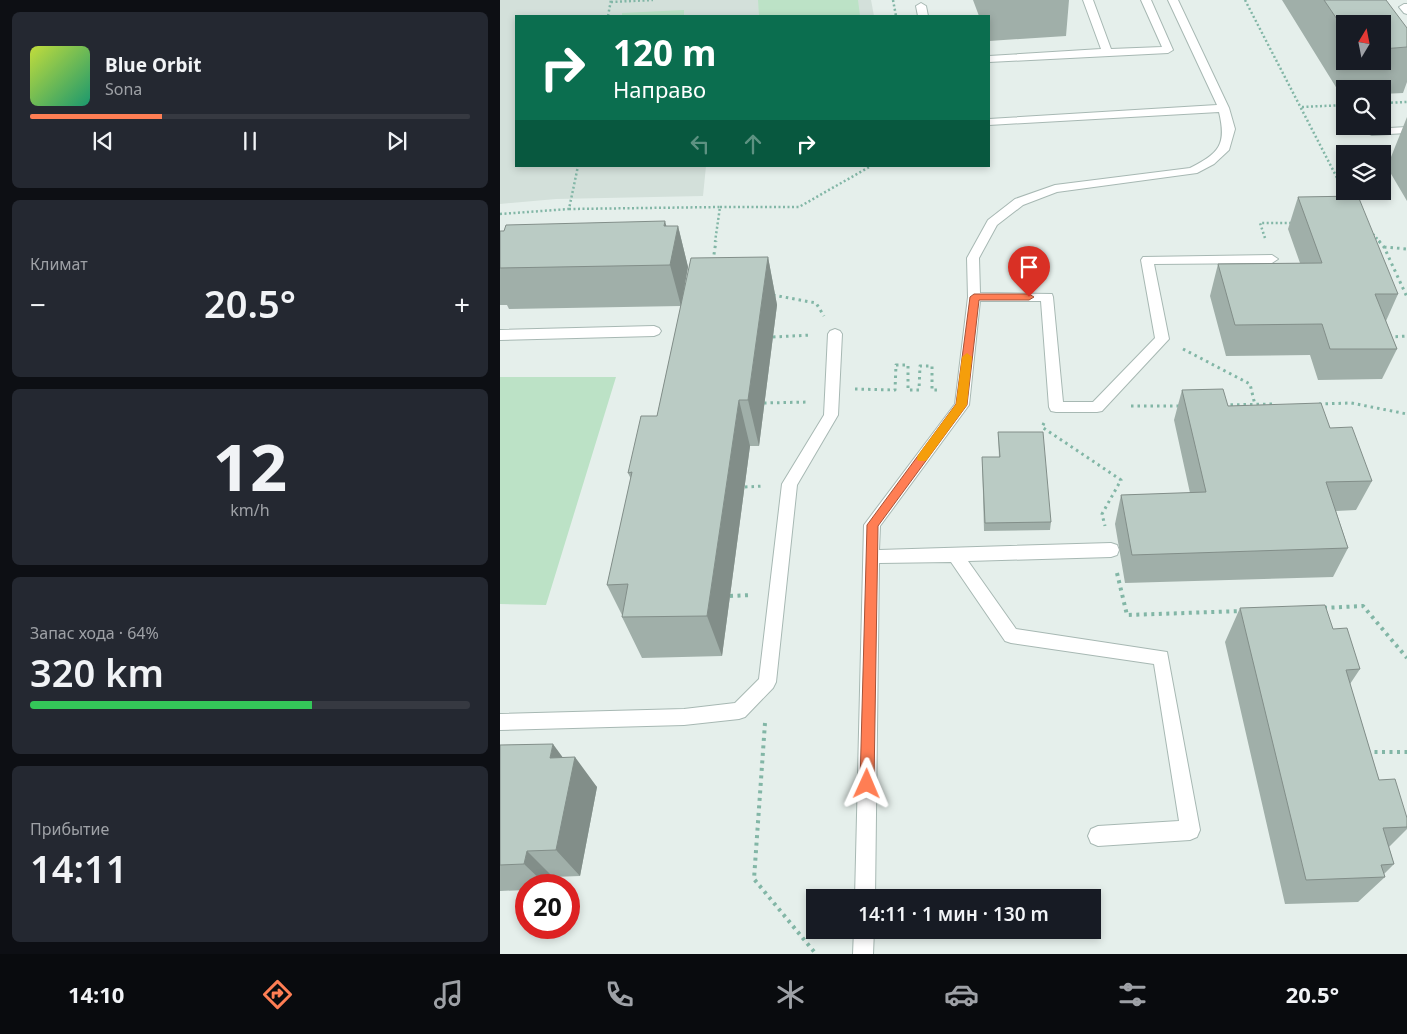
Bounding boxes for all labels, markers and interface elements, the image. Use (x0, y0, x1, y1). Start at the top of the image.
north arrow (1336, 15, 1391, 70)
map controls (1336, 15, 1391, 200)
text: 120 m (613, 29, 716, 76)
icon: right (530, 35, 595, 100)
text: Blue Orbit (105, 52, 201, 78)
text: Направо (613, 74, 706, 104)
text: Sona (105, 78, 142, 100)
button: search (1336, 80, 1391, 135)
icon: previous (89, 127, 117, 155)
icon: pause (236, 127, 264, 155)
icon: next (383, 127, 411, 155)
icon: left (686, 130, 714, 158)
icon: ahead (739, 130, 767, 158)
icon: right (792, 130, 820, 158)
button: layers (1336, 145, 1391, 200)
pin (1008, 246, 1050, 297)
text: Климат (30, 253, 88, 275)
icon: arrive (1015, 253, 1043, 281)
text: 20.5° (204, 277, 296, 329)
text: − (30, 285, 46, 323)
text: + (454, 285, 470, 323)
text: 12 (213, 422, 287, 510)
text: km/h (230, 499, 270, 521)
text: Запас хода · 64% (30, 622, 159, 644)
text: 320 km (30, 646, 164, 698)
position arrow (840, 757, 892, 809)
text: Прибытие (30, 818, 109, 840)
text: 14:11 (30, 842, 127, 894)
speed limit sign: 20 (515, 874, 580, 939)
text: 14:11 · 1 мин · 130 m (858, 901, 1049, 927)
icon: directions (260, 977, 295, 1012)
icon: music (431, 977, 466, 1012)
icon: phone (602, 977, 637, 1012)
icon: climate (773, 977, 808, 1012)
icon: car (944, 977, 979, 1012)
icon: filters (1115, 977, 1150, 1012)
text: 14:10 (68, 979, 124, 1009)
text: 20.5° (1286, 979, 1339, 1009)

